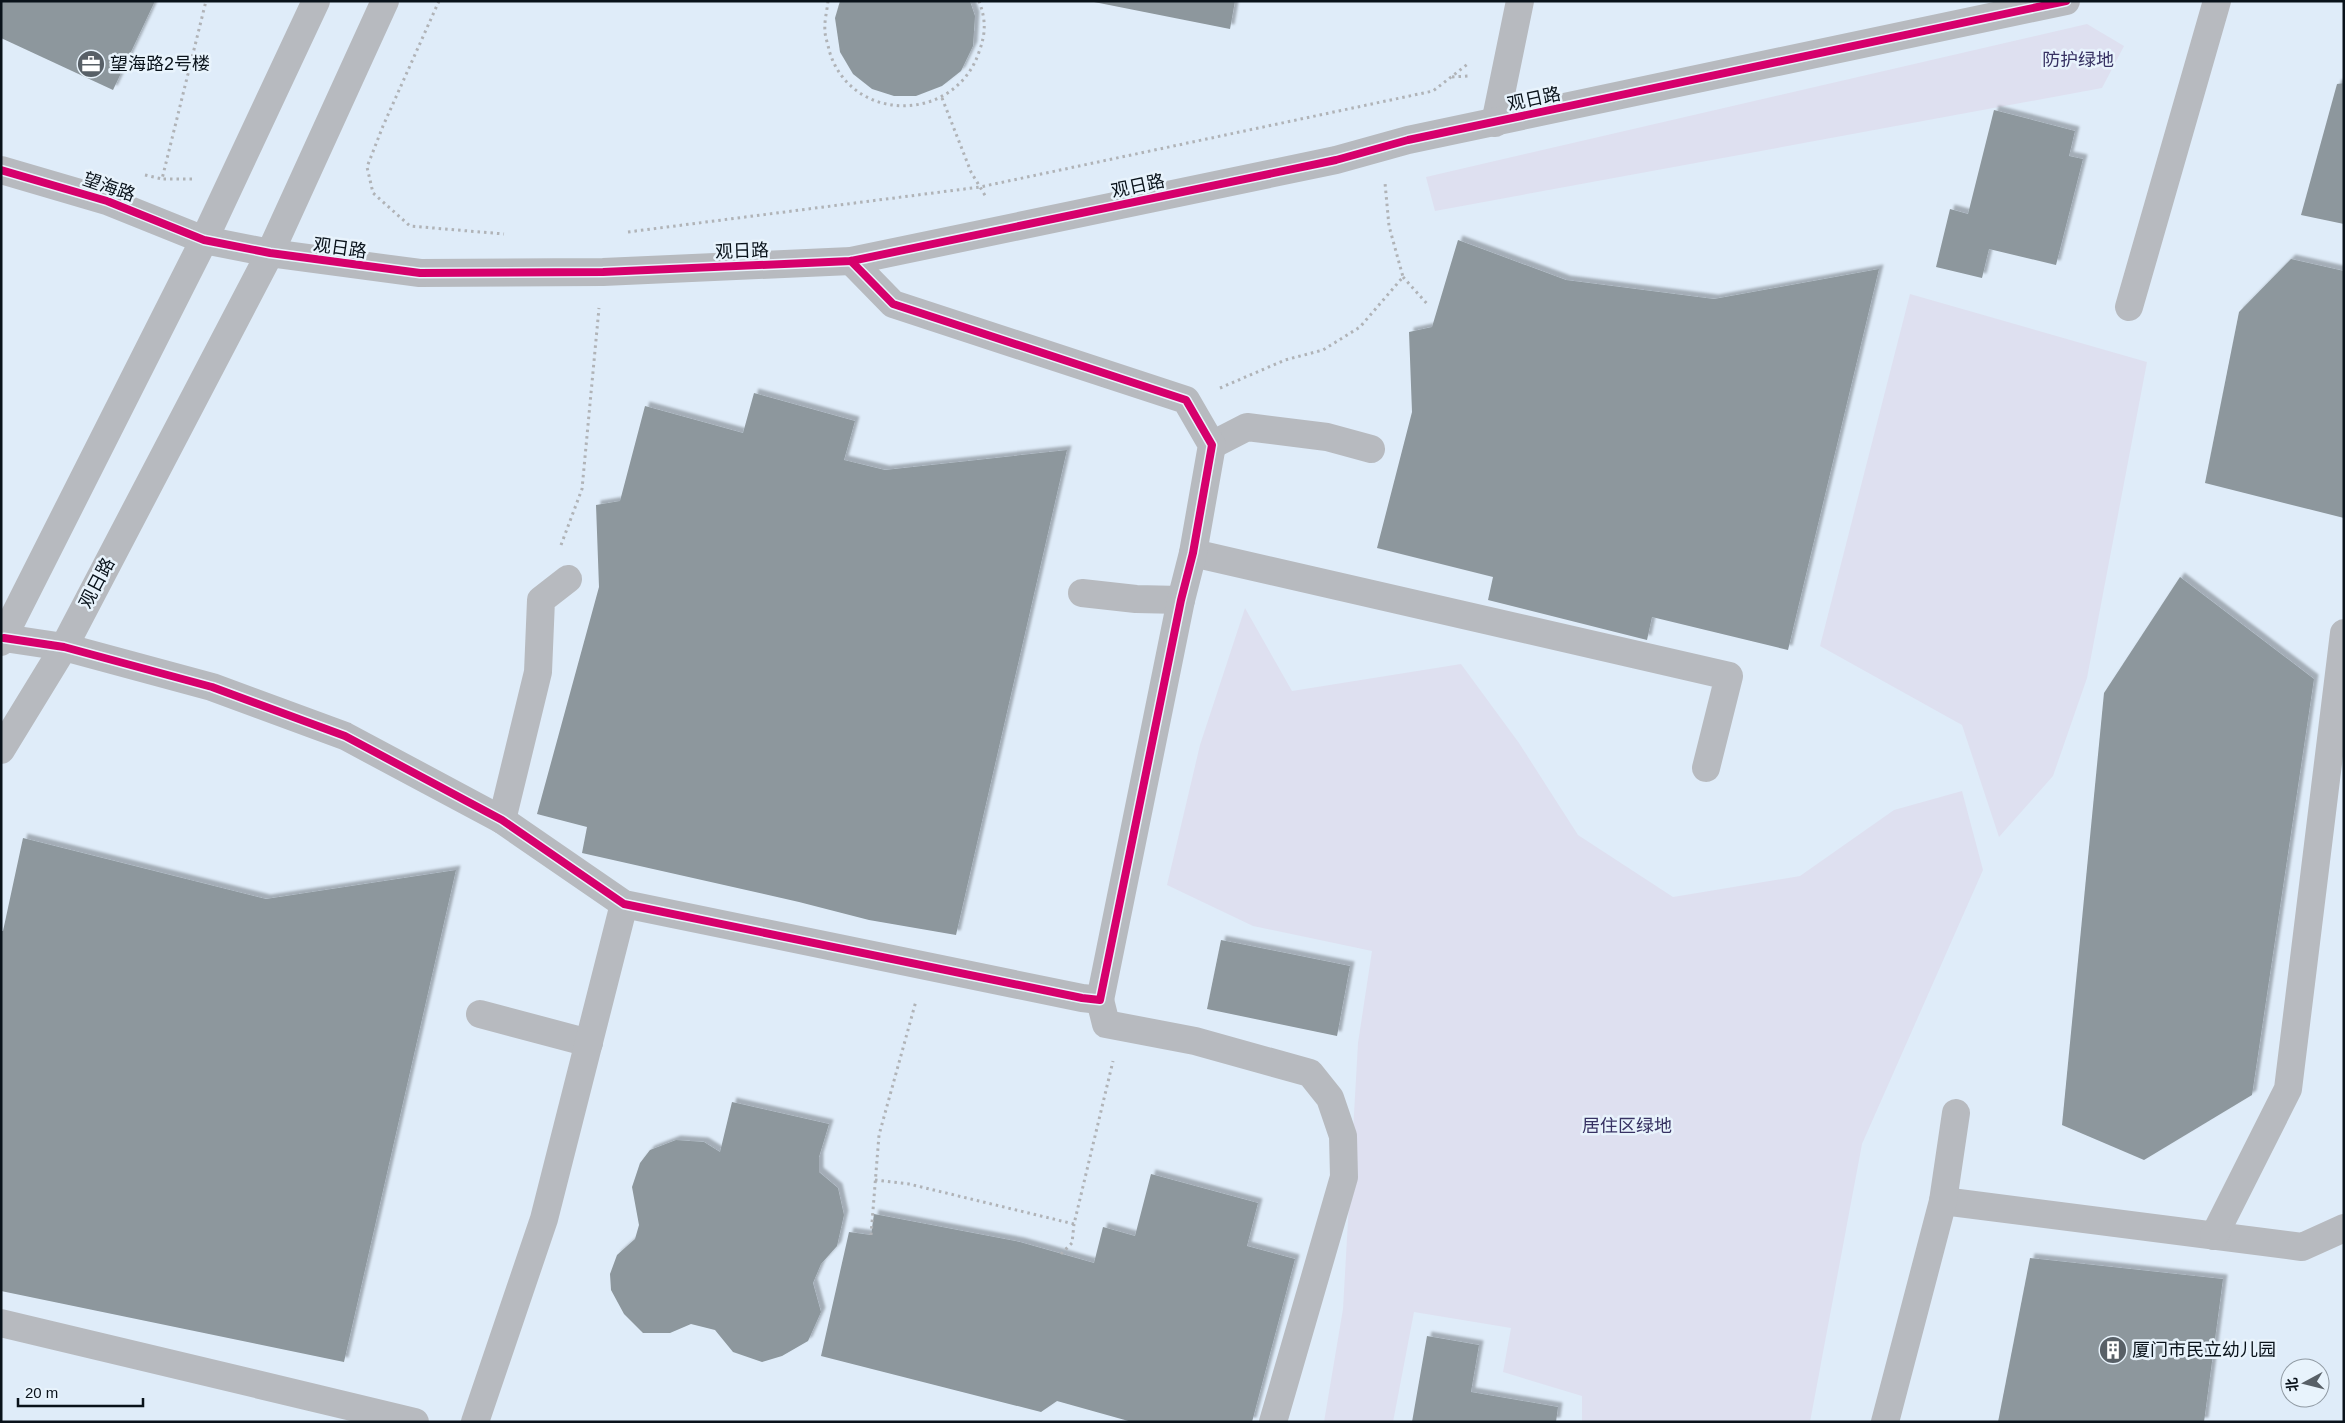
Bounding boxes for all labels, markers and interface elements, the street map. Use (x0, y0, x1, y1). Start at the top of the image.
office icon: 望海路2号楼 (76, 49, 106, 79)
park label: 防护绿地 (2042, 50, 2114, 70)
place label: 望海路2号楼 (110, 54, 210, 74)
street label: 观日路 (1506, 84, 1562, 114)
street label: 望海路 (80, 169, 138, 205)
street label: 观日路 (1110, 171, 1166, 201)
street label: 观日路 (312, 234, 368, 262)
street label: 观日路 (715, 240, 769, 262)
street label: 观日路 (75, 554, 119, 612)
park label: 居住区绿地 (1582, 1116, 1672, 1136)
building icon: 厦门市民立幼儿园 (2098, 1335, 2128, 1365)
place label: 厦门市民立幼儿园 (2132, 1340, 2276, 1360)
north arrow (2280, 1358, 2330, 1408)
scale bar (18, 1376, 142, 1408)
text: 北 (2283, 1377, 2301, 1393)
text: 20 m (25, 1384, 58, 1401)

